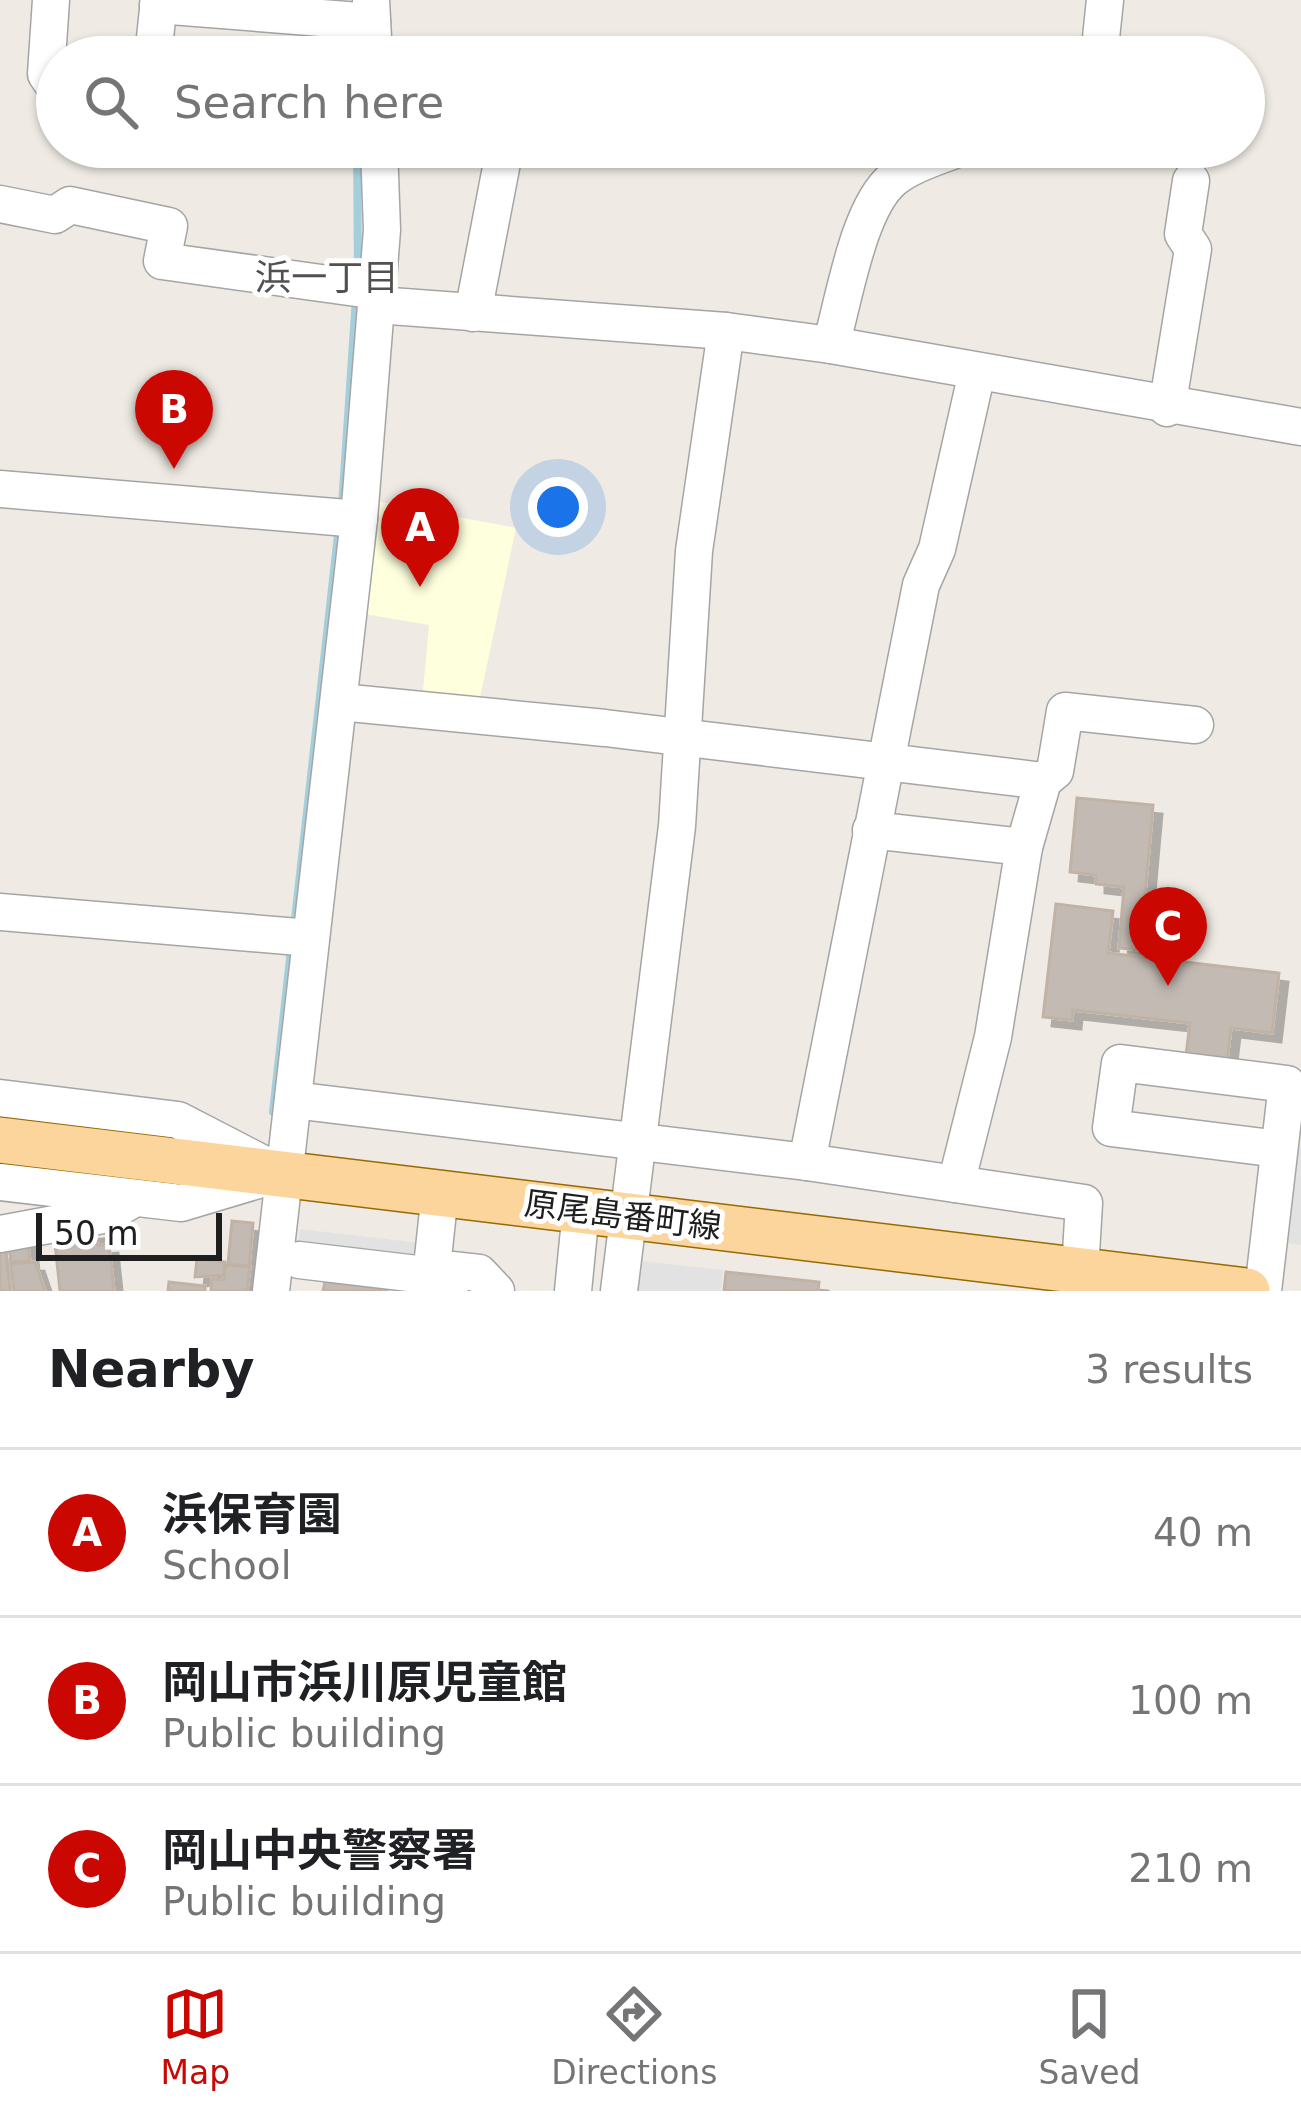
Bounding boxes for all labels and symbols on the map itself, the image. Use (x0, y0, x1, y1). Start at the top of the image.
district label: 浜一丁目 (255, 257, 399, 298)
pin: B (135, 370, 213, 469)
your location (528, 477, 588, 537)
pin: A (381, 488, 459, 587)
pin: C (1129, 887, 1207, 986)
street label: 原尾島番町線 (522, 1184, 724, 1246)
scale bar (36, 1207, 222, 1260)

